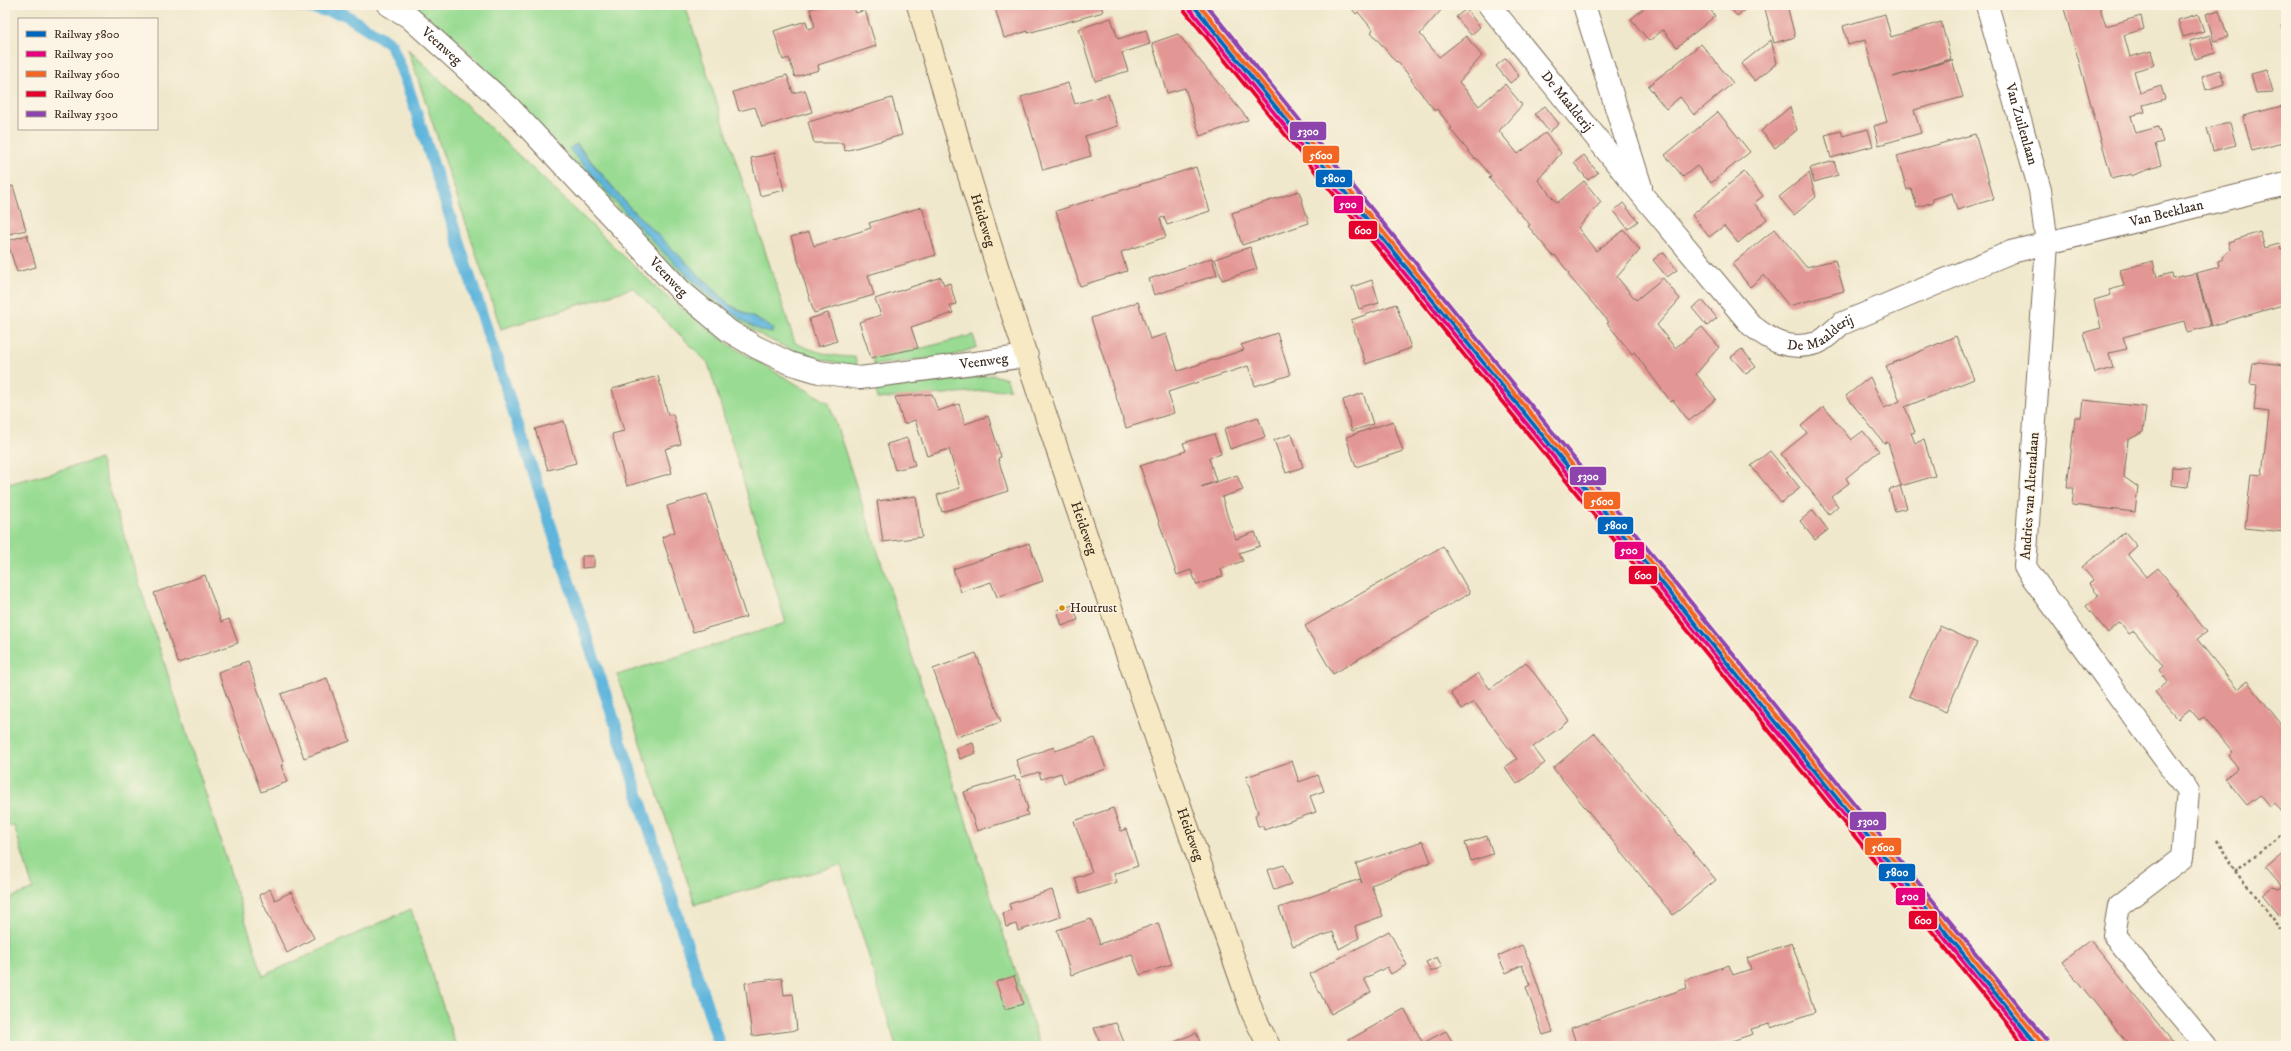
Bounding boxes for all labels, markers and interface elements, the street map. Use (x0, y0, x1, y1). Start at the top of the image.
legend (18, 18, 158, 130)
street label: Veenweg (417, 23, 466, 69)
text: Railway 5800 (54, 27, 120, 42)
text: Railway 500 (54, 47, 114, 62)
text: Railway 5600 (54, 67, 120, 82)
street label: De Maalderij (1537, 67, 1597, 136)
street label: Van Zuilenlaan (2001, 80, 2042, 168)
text: Railway 600 (54, 87, 114, 102)
text: Railway 5300 (54, 107, 118, 122)
line badge: 5300 (1289, 121, 1327, 141)
text: 5300 (1296, 125, 1319, 139)
line badge: 5600 (1302, 145, 1340, 164)
text: 5600 (1308, 149, 1333, 163)
line badge: 5800 (1315, 169, 1353, 188)
text: 5800 (1322, 172, 1345, 186)
street label: Heideweg (966, 191, 1000, 250)
line badge: 500 (1333, 195, 1364, 214)
street label: Van Beeklaan (2127, 196, 2206, 232)
text: 500 (1338, 198, 1357, 212)
line badge: 600 (1348, 220, 1378, 240)
text: 600 (1354, 224, 1372, 238)
street label: Veenweg (644, 253, 691, 302)
street label: De Maalderij (1786, 311, 1856, 355)
street label: Veenweg (958, 350, 1009, 374)
street label: Andries van Altenalaan (2017, 431, 2043, 560)
line badge: 5300 (1569, 466, 1607, 486)
text: 5300 (1576, 470, 1599, 484)
line badge: 5600 (1583, 491, 1621, 510)
text: 5600 (1589, 495, 1614, 509)
street label: Heideweg (1066, 499, 1101, 558)
line badge: 5800 (1597, 516, 1634, 535)
text: 5800 (1604, 519, 1627, 533)
line badge: 500 (1614, 541, 1645, 560)
text: 500 (1619, 544, 1638, 558)
line badge: 600 (1628, 565, 1658, 585)
text: 600 (1634, 569, 1652, 583)
place label: Houtrust (1070, 600, 1117, 616)
marker: Houtrust (1057, 603, 1067, 613)
street label: Heideweg (1172, 805, 1208, 864)
line badge: 5300 (1849, 811, 1887, 831)
text: 5300 (1856, 815, 1879, 829)
line badge: 5600 (1864, 837, 1902, 856)
text: 5600 (1870, 841, 1895, 855)
line badge: 5800 (1878, 863, 1916, 882)
text: 5800 (1885, 866, 1908, 880)
line badge: 500 (1895, 887, 1926, 906)
text: 500 (1900, 890, 1919, 904)
line badge: 600 (1908, 910, 1938, 930)
text: 600 (1914, 914, 1932, 928)

